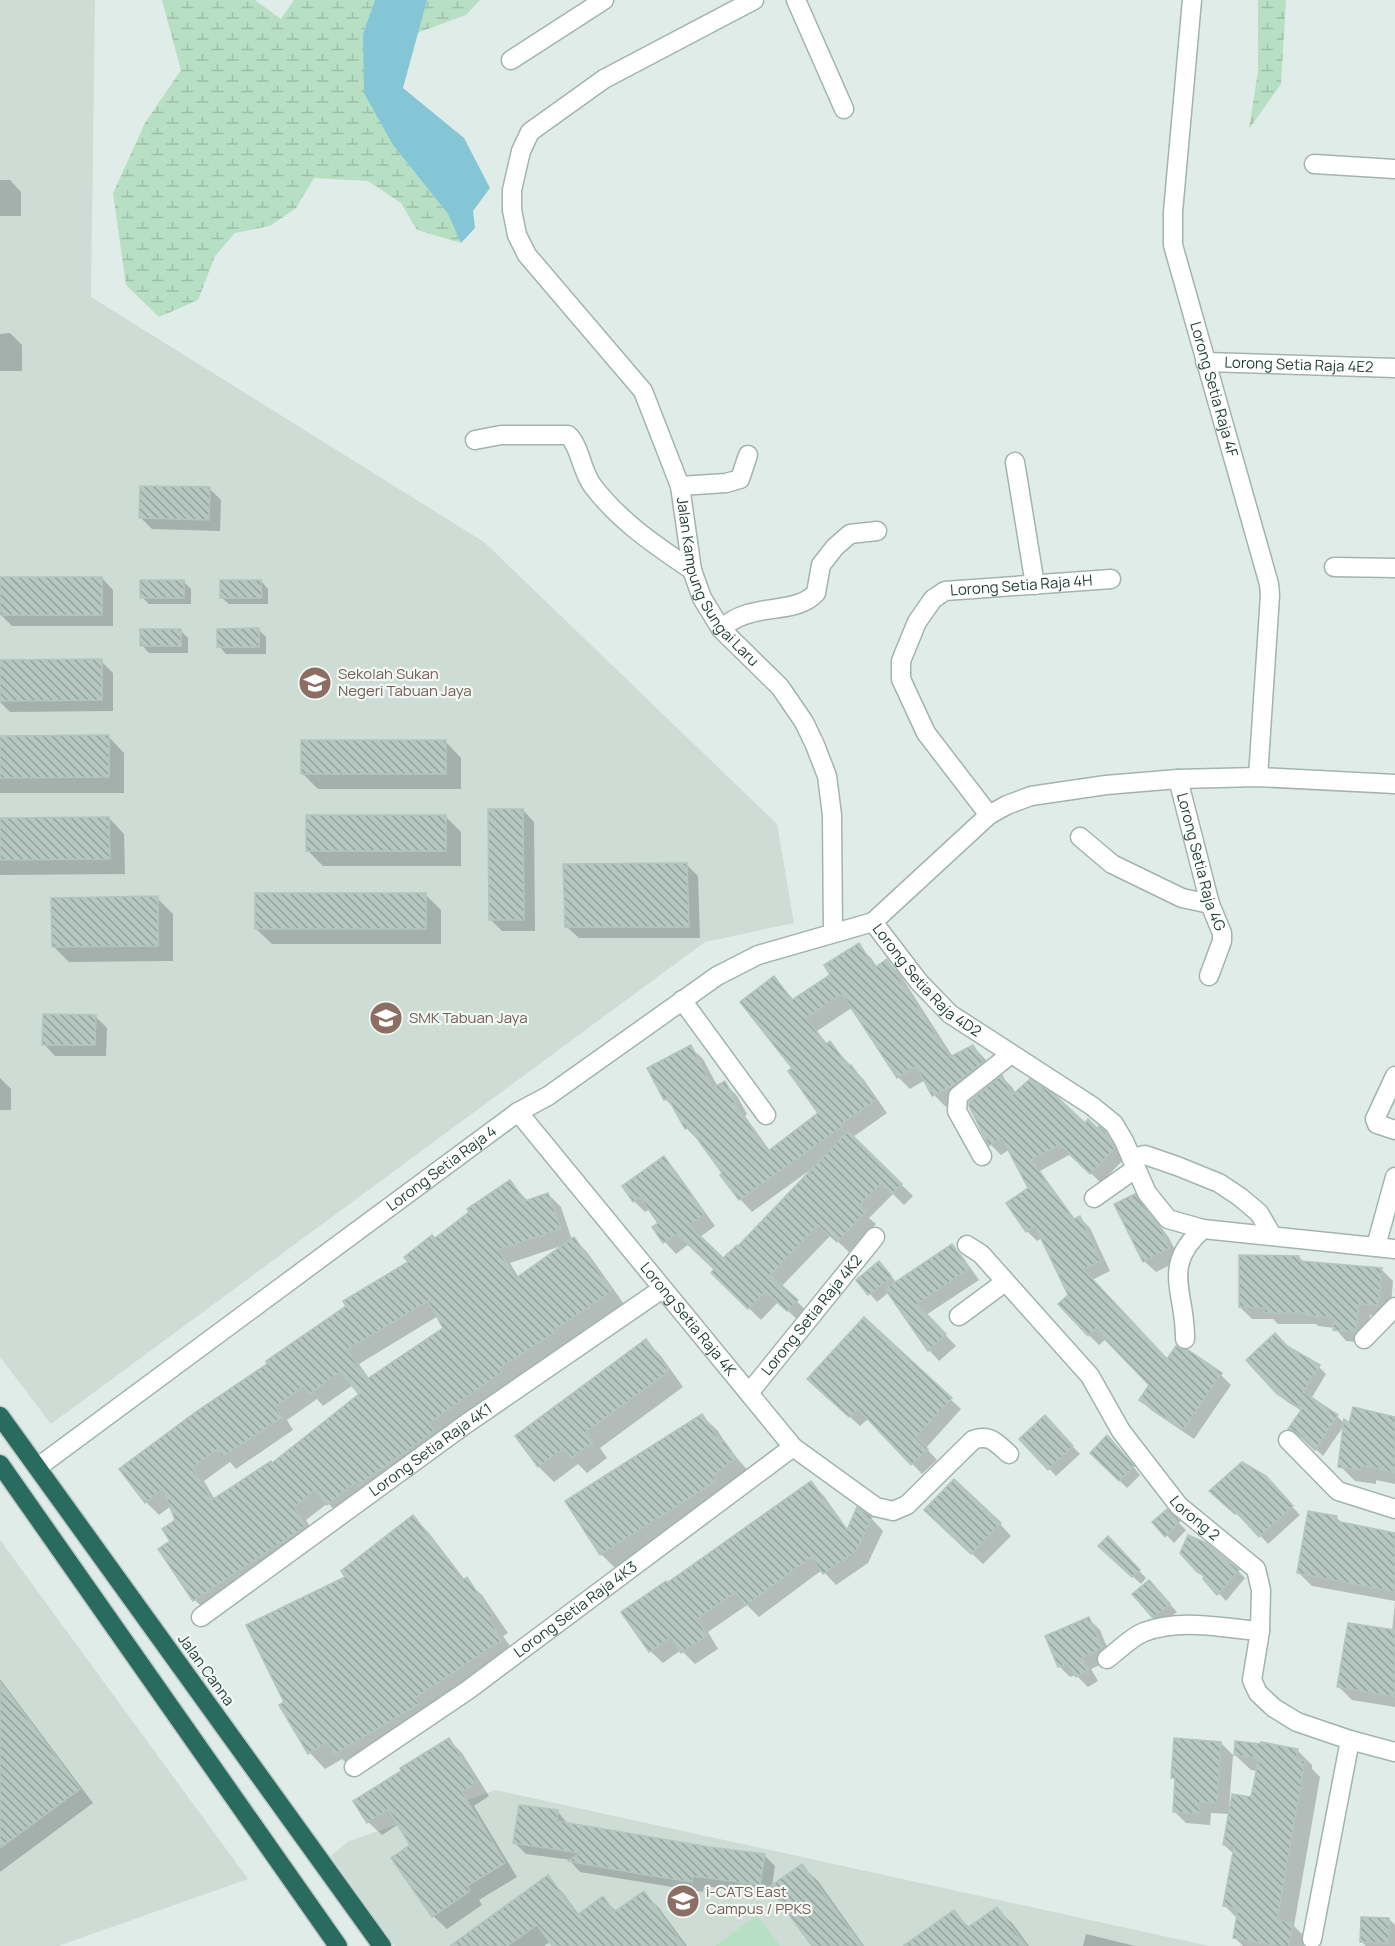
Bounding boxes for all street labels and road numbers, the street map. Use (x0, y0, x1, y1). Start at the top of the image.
street label: Lorong Setia Raja 4F (1185, 319, 1244, 460)
street label: Lorong Setia Raja 4E2 (1224, 352, 1374, 377)
street label: Jalan Kampung Sungai Laru (672, 496, 764, 671)
street label: Lorong Setia Raja 4H (949, 569, 1093, 601)
street label: Lorong Setia Raja 4G (1172, 790, 1231, 934)
street label: Lorong Setia Raja 4D2 (868, 919, 986, 1042)
street label: Lorong Setia Raja 4 (382, 1120, 501, 1216)
street label: Lorong Setia Raja 4K2 (756, 1250, 867, 1380)
street label: Lorong Setia Raja 4K (636, 1258, 741, 1380)
street label: Lorong Setia Raja 4K1 (365, 1398, 496, 1501)
street label: Lorong 2 (1165, 1491, 1225, 1545)
street label: Lorong Setia Raja 4K3 (509, 1556, 641, 1662)
street label: Jalan Canna (173, 1629, 240, 1710)

